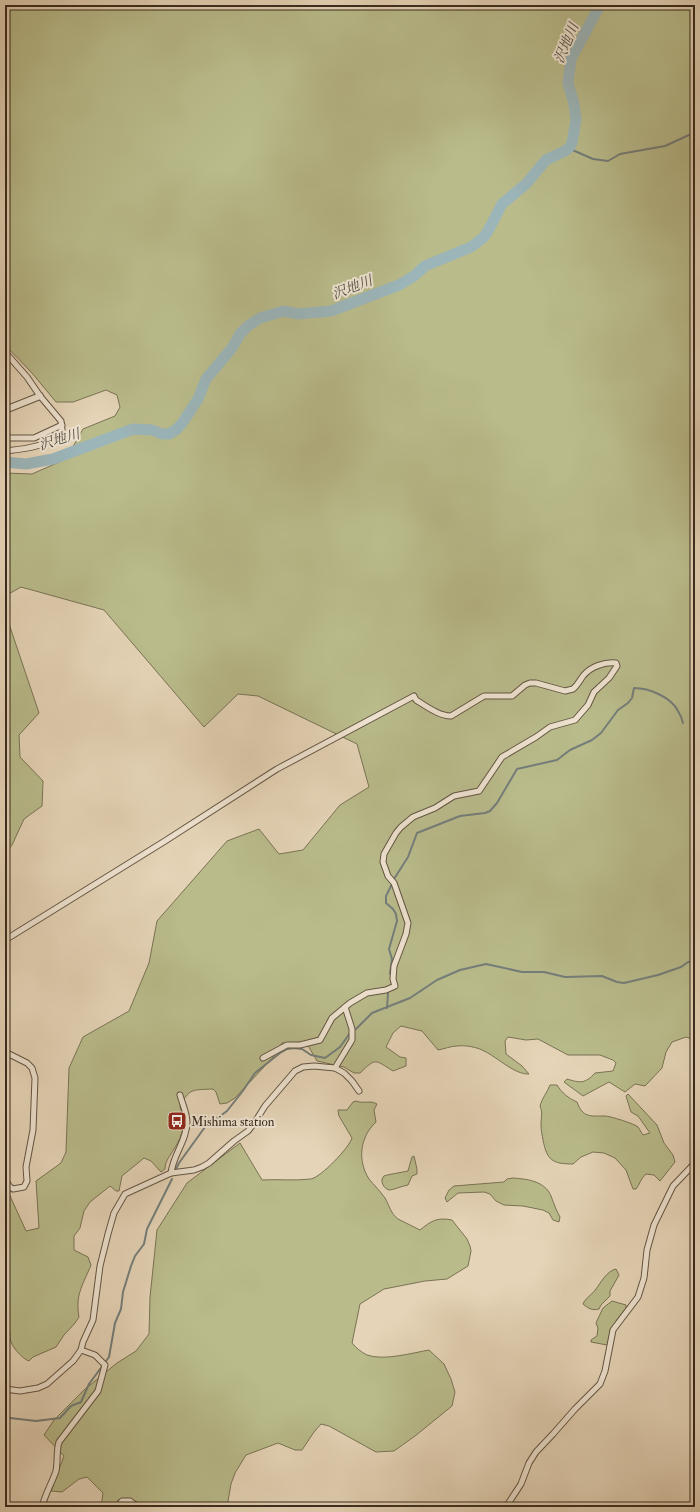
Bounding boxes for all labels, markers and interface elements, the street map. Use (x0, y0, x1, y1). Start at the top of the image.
water label: 沢地川 (550, 19, 583, 66)
water label: 沢地川 (330, 271, 377, 303)
water label: 沢地川 (37, 425, 84, 454)
bus stop icon: Mishima station (166, 1110, 188, 1132)
place label: Mishima station (191, 1114, 275, 1130)

